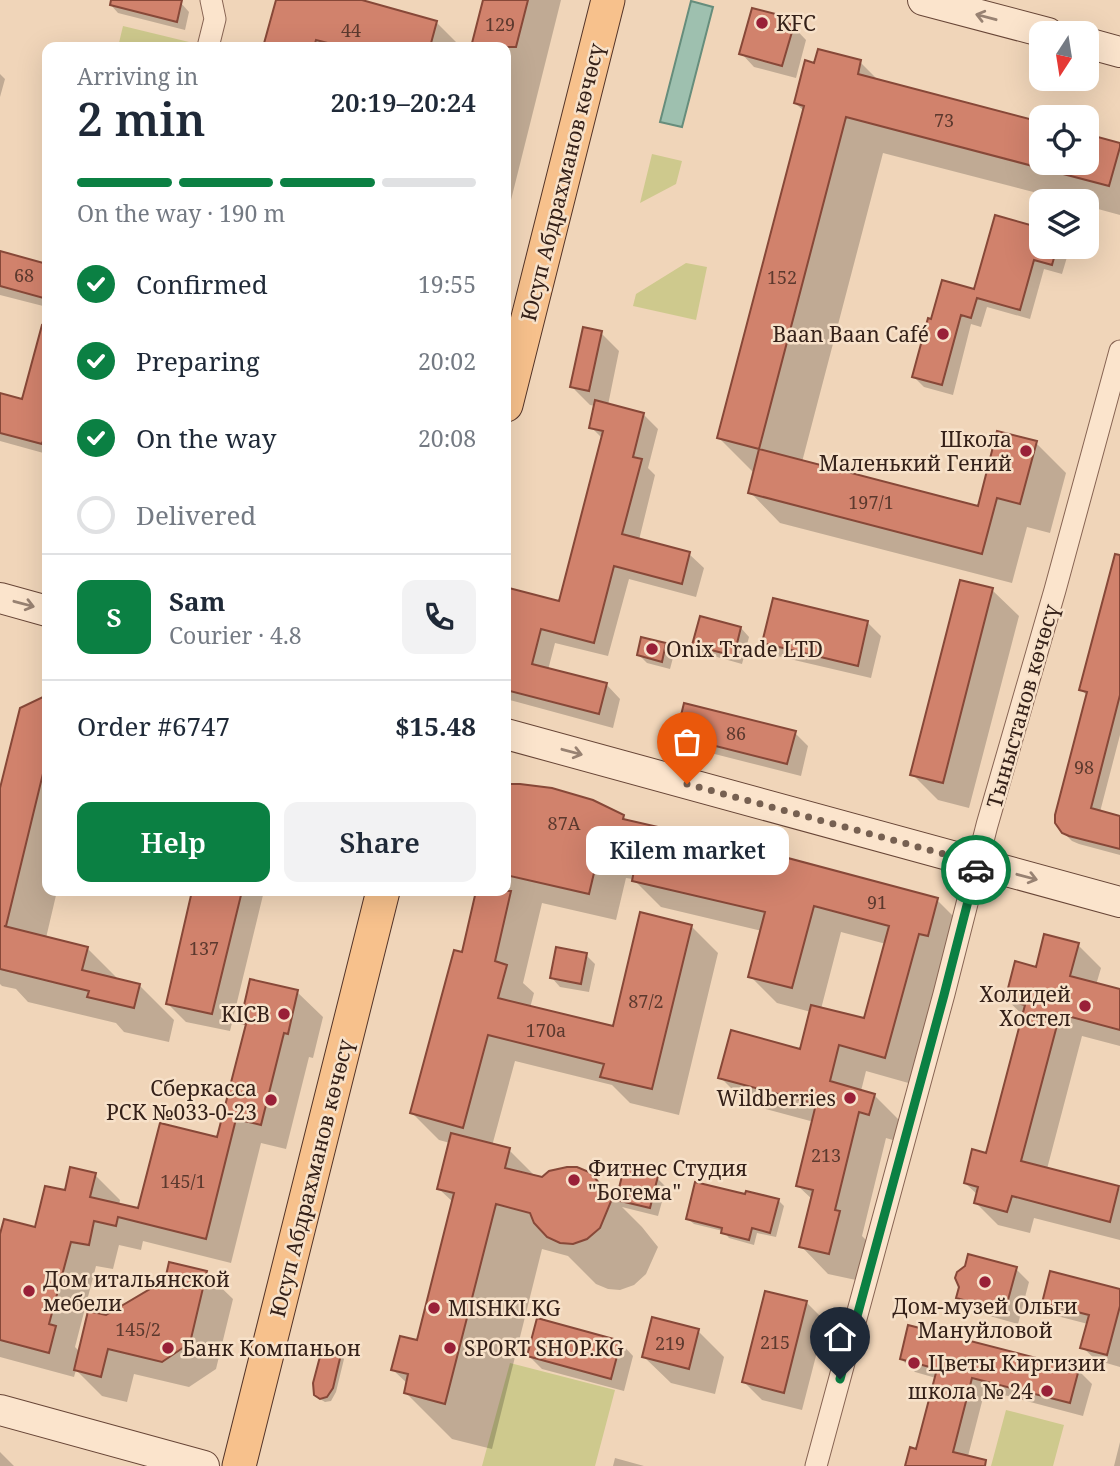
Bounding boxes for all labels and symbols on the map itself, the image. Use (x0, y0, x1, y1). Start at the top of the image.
place label: KFC (776, 9, 816, 37)
one-way arrow (975, 9, 997, 22)
house number: 129 (485, 12, 515, 36)
marker: KFC (754, 15, 770, 31)
house number: 44 (341, 18, 361, 42)
north arrow (1029, 21, 1099, 91)
street label: Юсуп Абдрахманов көчөсү (514, 39, 610, 324)
house number: 73 (934, 108, 954, 132)
house number: 68 (14, 263, 34, 287)
house number: 152 (767, 265, 797, 289)
place label: Baan Baan Café (773, 320, 929, 348)
marker: Baan Baan Café (935, 326, 951, 342)
place label: Школа Маленький Гений (819, 425, 1012, 477)
marker: Школа Маленький Гений (1018, 443, 1034, 459)
house number: 197/1 (848, 490, 894, 514)
one-way arrow (12, 599, 34, 612)
street label: Тыныстанов көчөсү (979, 600, 1065, 811)
place label: Onix Trade LTD (666, 635, 823, 663)
marker: Onix Trade LTD (644, 641, 660, 657)
pin (657, 712, 717, 784)
house number: 86 (726, 721, 746, 745)
one-way arrow (560, 746, 582, 759)
house number: 98 (1074, 755, 1094, 779)
house number: 87А (548, 811, 581, 835)
callout: Kilem market (586, 826, 788, 875)
courier (941, 835, 1011, 905)
one-way arrow (1015, 871, 1038, 884)
house number: 91 (867, 890, 887, 914)
house number: 137 (189, 936, 219, 960)
place label: Холидей Хостел (980, 980, 1071, 1032)
house number: 87/2 (628, 989, 664, 1013)
marker: Холидей Хостел (1077, 998, 1093, 1014)
place label: KICB (221, 1000, 270, 1028)
marker: KICB (276, 1006, 292, 1022)
house number: 170а (526, 1018, 566, 1042)
street label: Юсуп Абдрахманов көчөсү (263, 1035, 359, 1320)
place label: Сберкасса РСК №033-0-23 (106, 1074, 257, 1126)
place label: Wildberries (717, 1084, 836, 1112)
marker: Wildberries (842, 1090, 858, 1106)
marker: Сберкасса РСК №033-0-23 (263, 1092, 279, 1108)
house number: 213 (811, 1143, 841, 1167)
place label: Фитнес Студия "Богема" (588, 1154, 748, 1206)
house number: 145/1 (160, 1169, 206, 1193)
marker: Фитнес Студия "Богема" (566, 1172, 582, 1188)
place label: Дом итальянской мебели (43, 1265, 230, 1317)
marker: Дом-музей Ольги Мануйловой (977, 1274, 993, 1290)
marker: Дом итальянской мебели (21, 1283, 37, 1299)
place label: Дом-музей Ольги Мануйловой (892, 1292, 1078, 1344)
place label: MISHKI.KG (448, 1294, 560, 1322)
marker: MISHKI.KG (426, 1300, 442, 1316)
pin (810, 1307, 870, 1379)
house number: 145/2 (115, 1317, 161, 1341)
house number: 215 (760, 1330, 790, 1354)
house number: 219 (655, 1331, 685, 1355)
place label: Банк Компаньон (182, 1334, 361, 1362)
place label: SPORT SHOP.KG (464, 1334, 624, 1362)
marker: Банк Компаньон (160, 1340, 176, 1356)
marker: SPORT SHOP.KG (442, 1340, 458, 1356)
place label: Цветы Киргизии (928, 1349, 1106, 1377)
marker: Цветы Киргизии (906, 1355, 922, 1371)
place label: школа № 24 (908, 1377, 1033, 1405)
marker: школа № 24 (1039, 1383, 1055, 1399)

